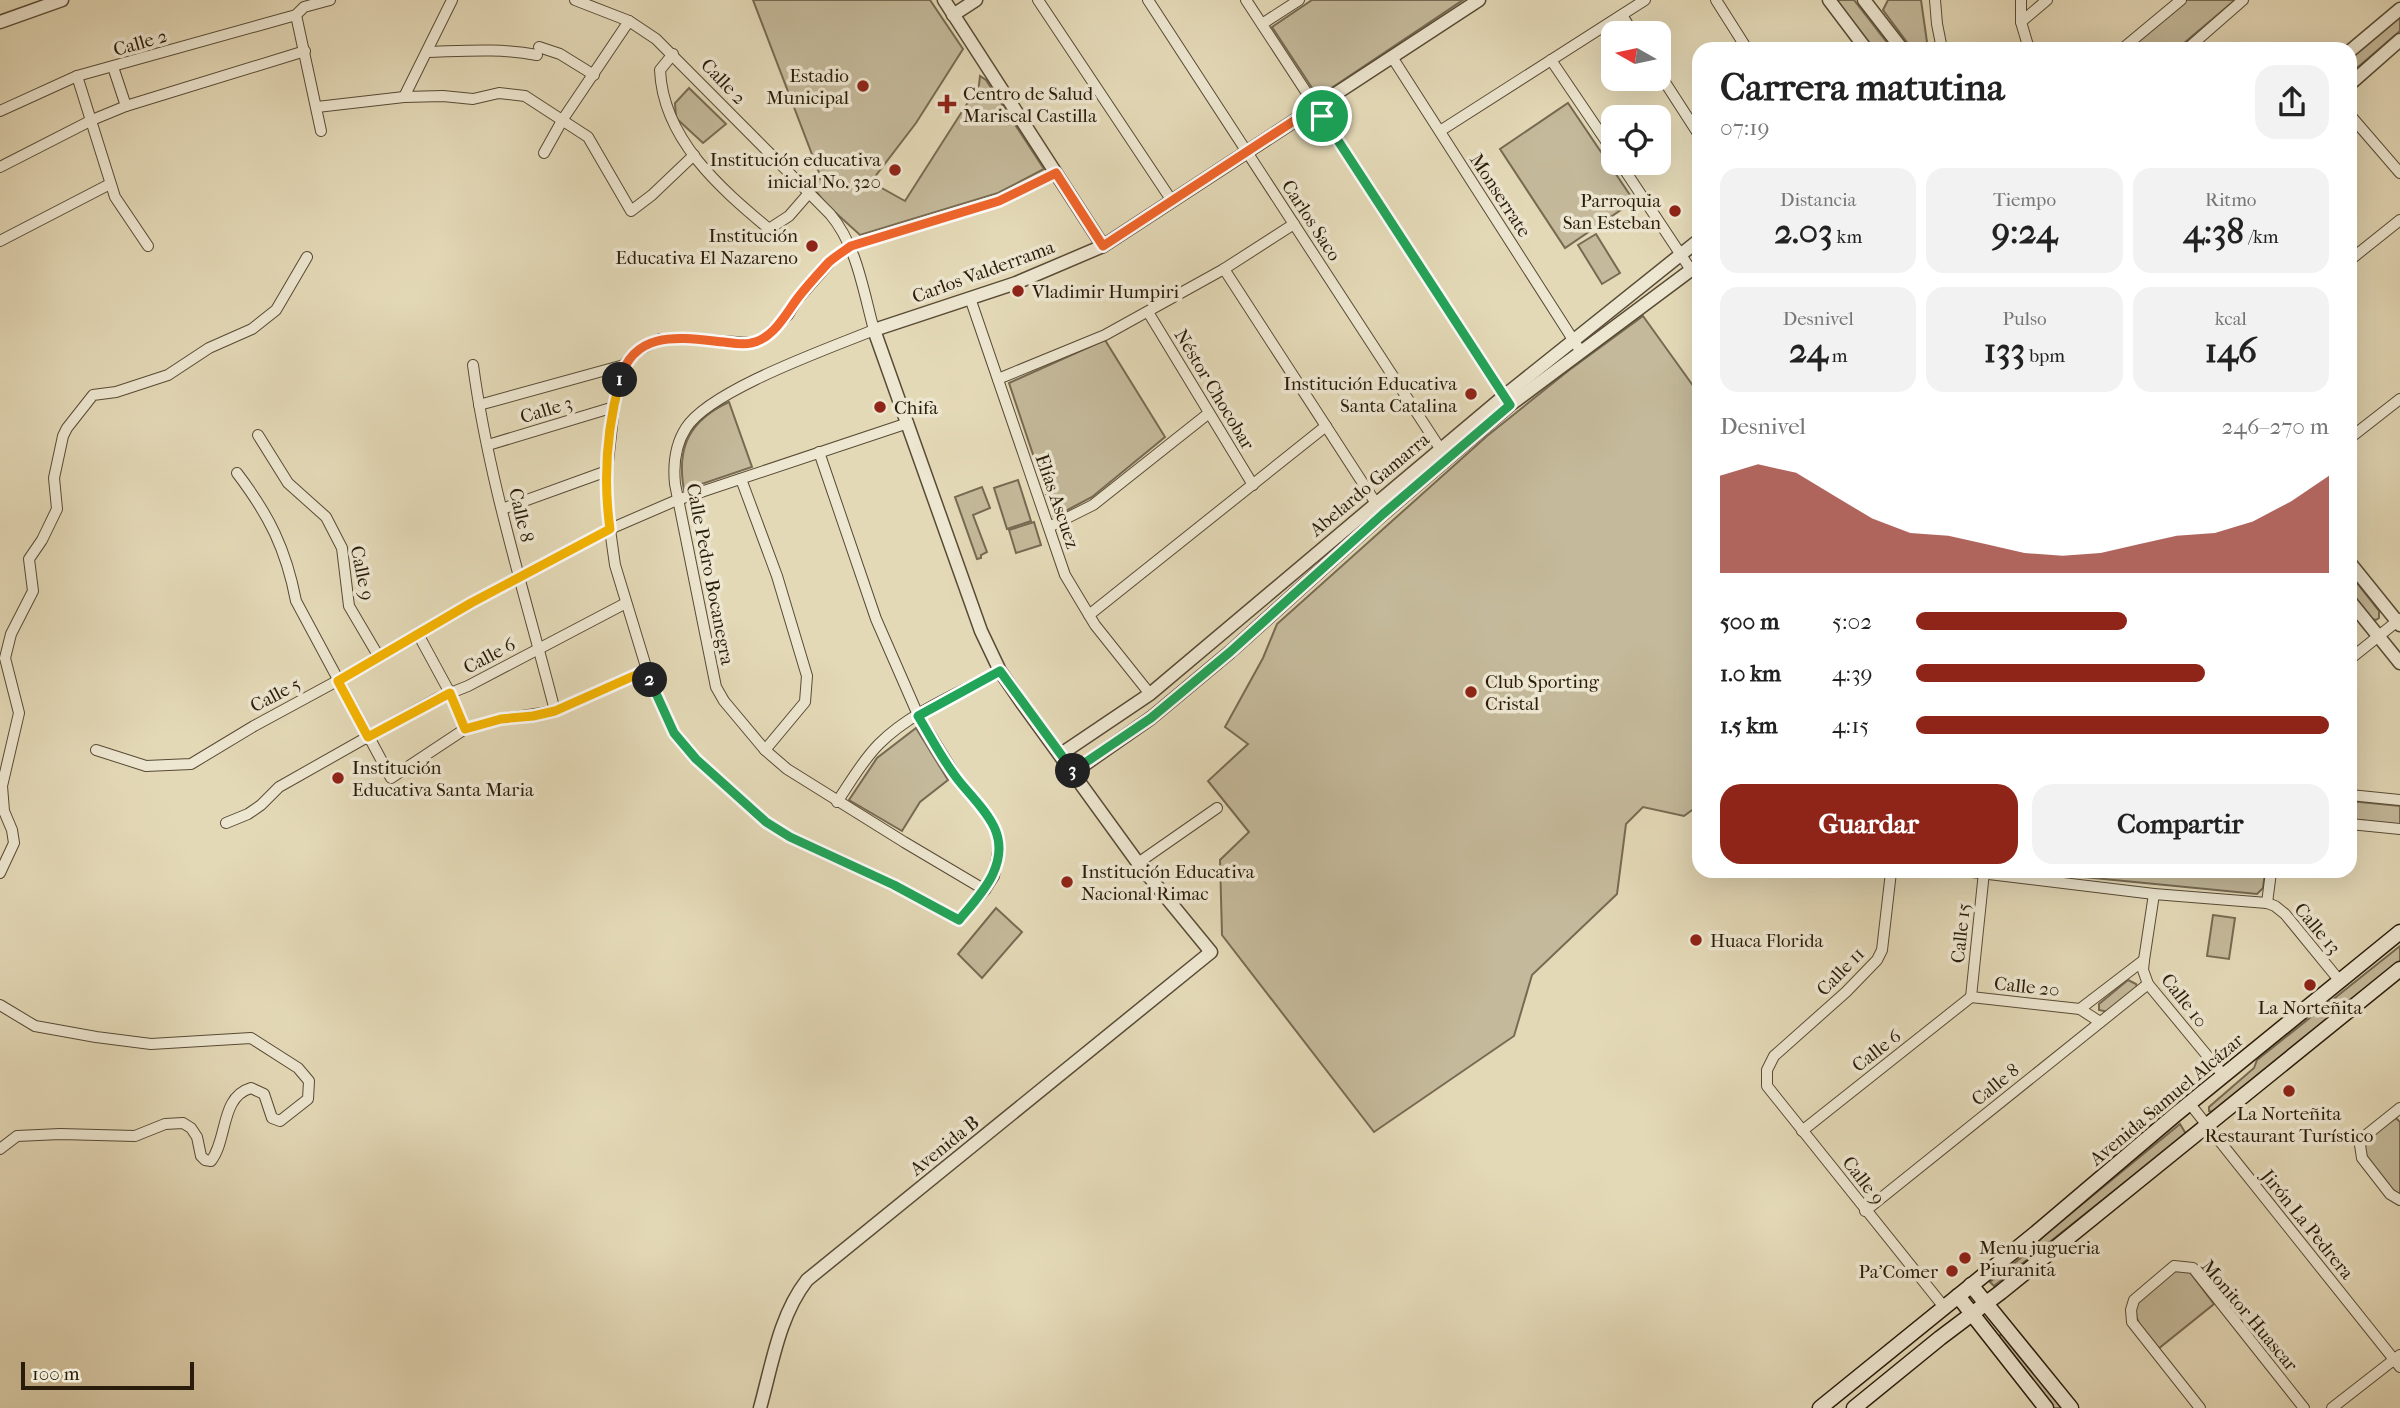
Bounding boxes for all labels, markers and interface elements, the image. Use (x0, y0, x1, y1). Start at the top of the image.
north arrow (1601, 21, 1671, 91)
map controls (1601, 21, 1671, 175)
street label: Calle 2 (111, 25, 170, 61)
street label: Calle 2 (696, 54, 751, 109)
place label: Estadio Municipal (766, 65, 849, 109)
text: Carrera matutina (1720, 65, 2004, 110)
button: share (2255, 65, 2329, 139)
marker: Estadio Municipal (855, 78, 871, 94)
place label: Centro de Salud Mariscal Castilla (963, 83, 1097, 127)
pin (1292, 86, 1352, 146)
marker: Centro de Salud Mariscal Castilla (937, 94, 957, 114)
icon: arrive (1303, 97, 1341, 135)
button: locate (1601, 105, 1671, 175)
text: 07:19 (1720, 114, 1770, 141)
place label: Institución educativa inicial No. 320 (710, 149, 881, 193)
street label: Monserrate (1465, 150, 1535, 241)
marker: Institución educativa inicial No. 320 (887, 162, 903, 178)
street label: Carlos Saco (1277, 176, 1346, 265)
text: Distancia (1780, 189, 1856, 211)
text: Tiempo (1993, 189, 2056, 211)
text: Ritmo (2205, 189, 2257, 211)
place label: Parroquia San Esteban (1563, 190, 1661, 234)
marker: Parroquia San Esteban (1667, 203, 1683, 219)
text: 2.03 (1774, 211, 1833, 252)
text: 9:24 (1992, 211, 2057, 252)
text: 4:38 (2183, 211, 2244, 252)
place label: Institución Educativa El Nazareno (615, 225, 798, 269)
text: km (1833, 226, 1862, 248)
text: /km (2244, 226, 2279, 248)
street label: Carlos Valderrama (909, 236, 1058, 308)
marker: Institución Educativa El Nazareno (804, 238, 820, 254)
place label: Vladimir Humpiri (1031, 281, 1180, 303)
marker: Vladimir Humpiri (1010, 283, 1026, 299)
text: Desnivel (1783, 308, 1854, 330)
text: Pulso (2002, 308, 2047, 330)
text: kcal (2215, 308, 2247, 330)
street label: Néstor Chocobar (1170, 325, 1259, 455)
text: 24 (1789, 330, 1828, 371)
text: 133 (1984, 330, 2025, 371)
text: 146 (2205, 330, 2257, 371)
text: m (1828, 345, 1847, 367)
text: bpm (2025, 345, 2065, 367)
pin: 1 (602, 362, 638, 398)
text: 1 (616, 368, 623, 390)
place label: Institución Educativa Santa Catalina (1283, 373, 1457, 417)
marker: Institución Educativa Santa Catalina (1463, 386, 1479, 402)
street label: Calle 3 (518, 392, 575, 428)
place label: Chifa (894, 397, 938, 419)
marker: Chifa (872, 399, 888, 415)
text: Desnivel (1720, 413, 1806, 440)
text: 246–270 m (2222, 413, 2329, 440)
street label: Abelardo Gamarra (1305, 428, 1434, 542)
street label: Elías Ascuez (1031, 451, 1083, 551)
street label: Calle Pedro Bocanegra (682, 482, 738, 667)
street label: Calle 8 (504, 486, 538, 544)
street label: Calle 9 (346, 544, 379, 603)
text: 500 m (1720, 608, 1779, 635)
text: 5:02 (1832, 608, 1872, 635)
street label: Calle 6 (460, 633, 520, 679)
text: 1.0 km (1720, 660, 1781, 687)
text: 4:39 (1832, 660, 1873, 687)
pin: 2 (632, 662, 668, 698)
text: 2 (645, 668, 654, 690)
place label: Club Sporting Cristal (1485, 671, 1600, 715)
street label: Calle 5 (247, 673, 304, 717)
marker: Club Sporting Cristal (1463, 684, 1479, 700)
text: 1.5 km (1720, 712, 1778, 739)
text: 4:15 (1832, 712, 1869, 739)
pin: 3 (1056, 754, 1090, 788)
place label: Institución Educativa Santa Maria (352, 757, 534, 801)
text: 3 (1069, 759, 1076, 781)
marker: Institución Educativa Santa Maria (330, 770, 346, 786)
button: Guardar (1720, 784, 2018, 864)
button: Compartir (2032, 784, 2329, 864)
place label: Institución Educativa Nacional Rimac (1081, 861, 1255, 905)
marker: Institución Educativa Nacional Rimac (1059, 874, 1075, 890)
street label: Calle 13 (2290, 899, 2345, 959)
street label: Calle 15 (1947, 902, 1975, 964)
place label: Huaca Florida (1710, 930, 1823, 952)
marker: Huaca Florida (1688, 932, 1704, 948)
street label: Calle 11 (1812, 943, 1869, 1001)
street label: Calle 10 (2156, 969, 2212, 1032)
street label: Calle 20 (1993, 973, 2061, 1001)
marker: La Norteñita (2302, 977, 2318, 993)
place label: La Norteñita (2258, 997, 2362, 1019)
street label: Calle 6 (1848, 1025, 1906, 1077)
street label: Avenida Samuel Alcázar (2085, 1029, 2249, 1171)
street label: Calle 8 (1967, 1059, 2024, 1111)
marker: La Norteñita Restaurant Turístico (2281, 1083, 2297, 1099)
place label: La Norteñita Restaurant Turístico (2205, 1103, 2374, 1147)
street label: Avenida B (905, 1111, 984, 1181)
street label: Calle 9 (1837, 1152, 1889, 1209)
street label: Jirón La Pedrera (2255, 1164, 2358, 1284)
place label: Menu jugueria Piuranita (1979, 1237, 2100, 1281)
marker: Menu jugueria Piuranita (1957, 1250, 1973, 1266)
street label: Monitor Huascar (2196, 1256, 2303, 1376)
place label: Pa'Comer (1858, 1261, 1939, 1283)
marker: Pa'Comer (1944, 1263, 1960, 1279)
scale bar (21, 1359, 194, 1391)
text: 100 m (32, 1363, 80, 1385)

